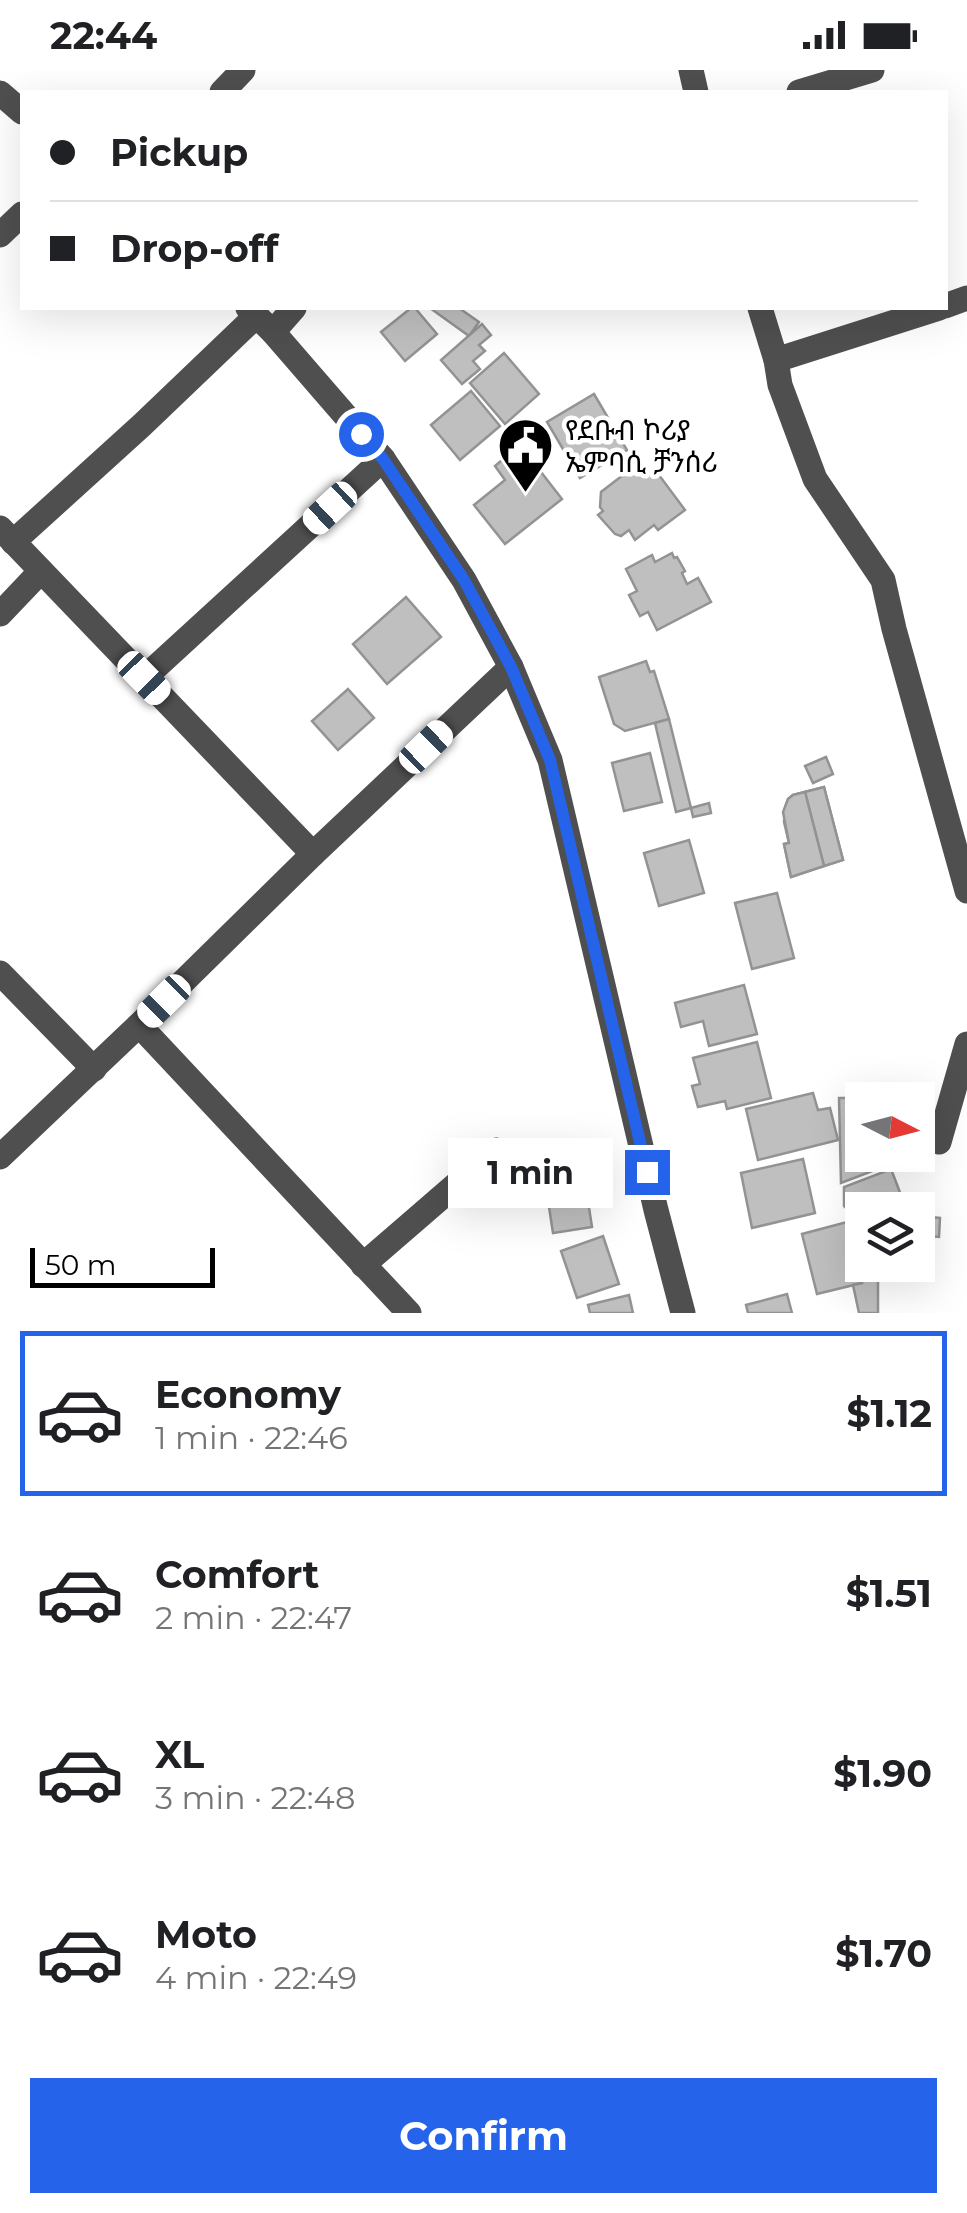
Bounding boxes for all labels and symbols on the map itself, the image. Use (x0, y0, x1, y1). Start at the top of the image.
route start (339, 412, 384, 457)
place label: የደቡብ ኮሪያ ኤምባሲ ቻንሰሪ (565, 413, 718, 479)
public building icon: የደቡብ ኮሪያ ኤምባሲ ቻንሰሪ (496, 416, 556, 495)
car (298, 477, 362, 539)
car (112, 646, 176, 710)
car (394, 715, 458, 779)
car (132, 969, 196, 1033)
north arrow (845, 1082, 935, 1172)
callout: 1 min (447, 1137, 612, 1207)
route end (625, 1150, 670, 1195)
scale bar (30, 1243, 215, 1288)

